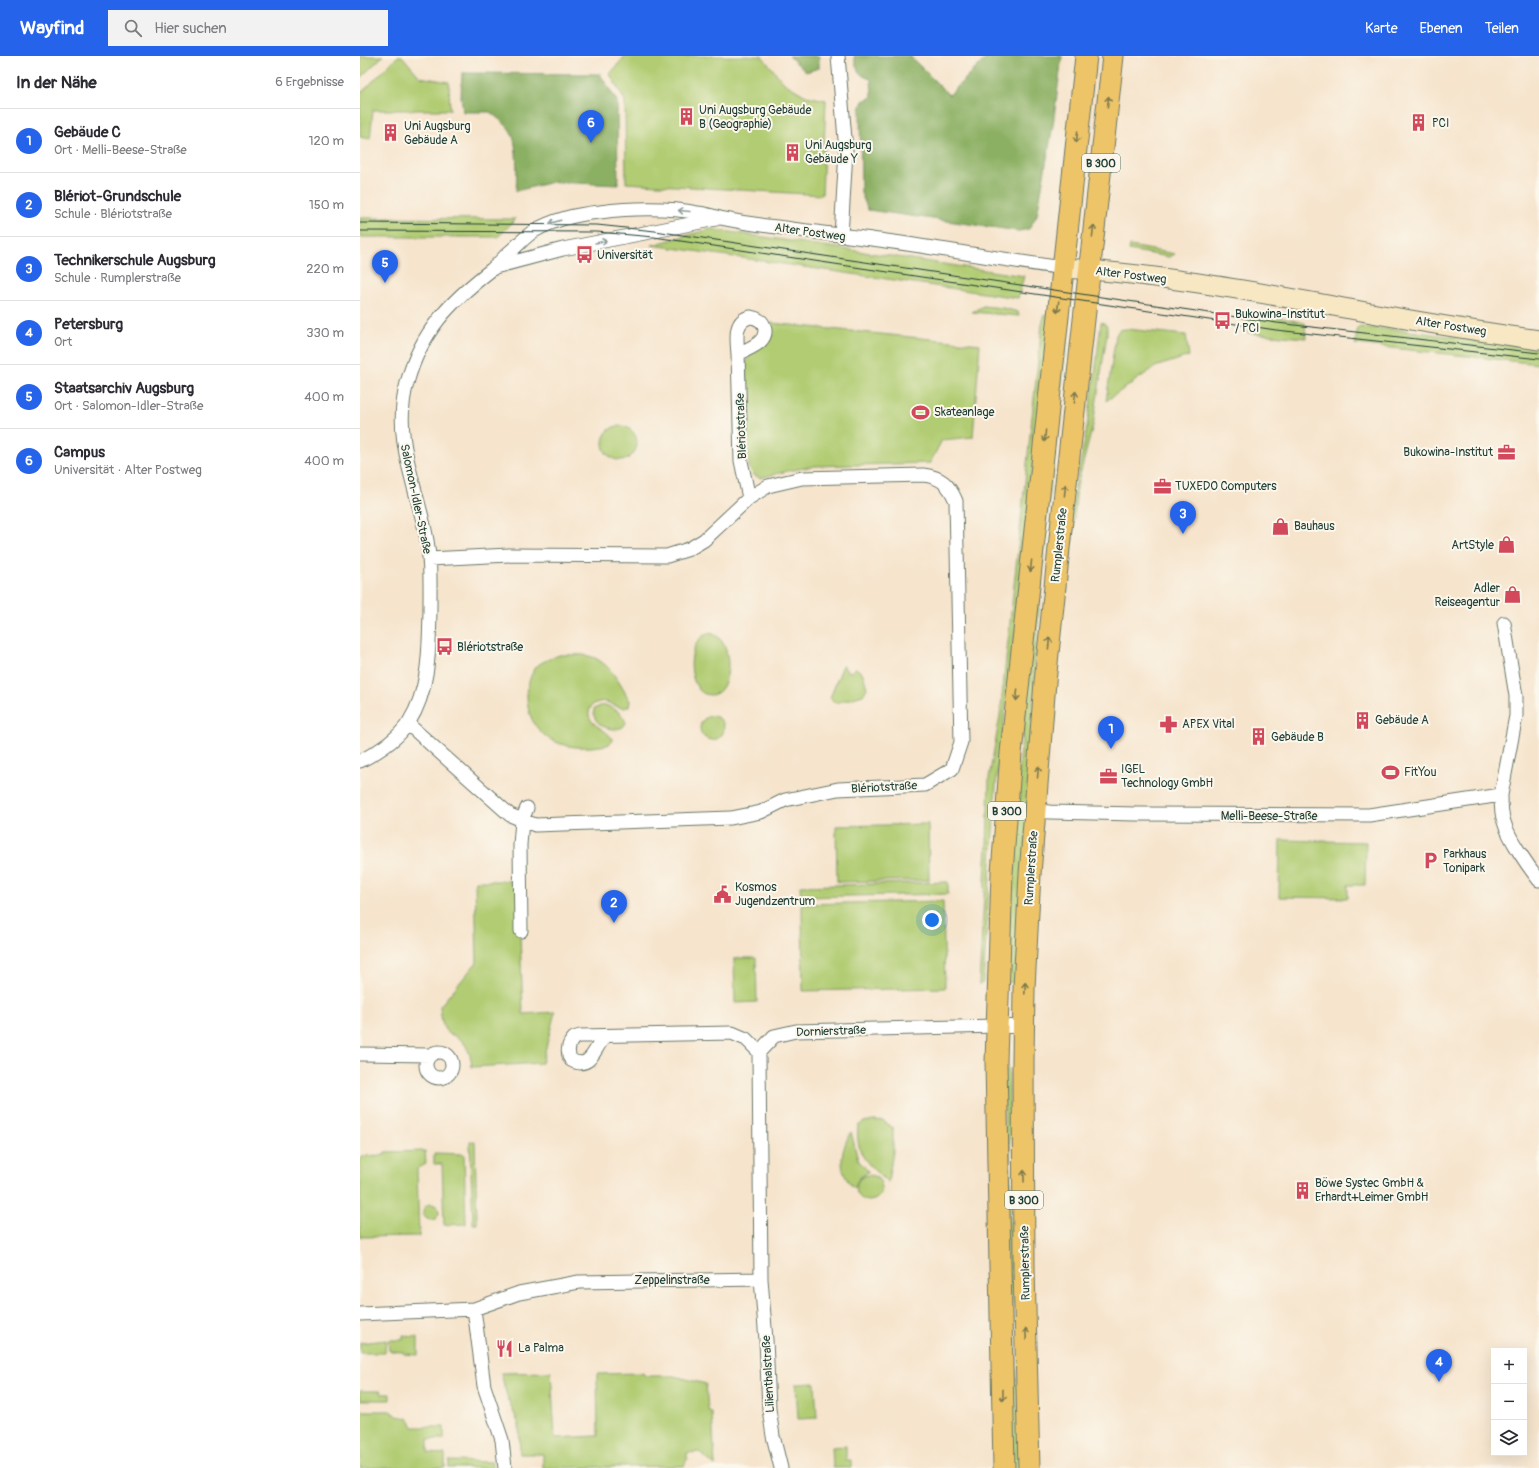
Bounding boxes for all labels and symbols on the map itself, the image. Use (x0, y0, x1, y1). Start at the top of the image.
one-way arrow (1104, 96, 1112, 109)
place label: Uni Augsburg Gebäude B (Geographie) (699, 103, 812, 132)
building icon: Uni Augsburg Gebäude B (Geographie) (676, 107, 696, 127)
pin: 6 (578, 110, 604, 143)
building icon: PCI (1409, 113, 1429, 133)
place label: PCI (1432, 116, 1449, 131)
place label: Uni Augsburg Gebäude A (404, 119, 470, 148)
building icon: Uni Augsburg Gebäude A (381, 123, 401, 143)
one-way arrow (1073, 130, 1081, 143)
place label: Uni Augsburg Gebäude Y (805, 138, 871, 167)
building icon: Uni Augsburg Gebäude Y (782, 142, 802, 162)
road number: B 300 (1082, 154, 1120, 172)
one-way arrow (678, 207, 691, 215)
one-way arrow (549, 219, 562, 226)
street label: Alter Postweg (773, 220, 846, 245)
one-way arrow (1089, 225, 1097, 238)
one-way arrow (594, 238, 607, 246)
bus stop icon: Universität (574, 245, 594, 265)
place label: Universität (597, 248, 653, 263)
pin: 5 (372, 250, 398, 283)
street label: Alter Postweg (1094, 264, 1167, 287)
one-way arrow (1054, 300, 1062, 313)
place label: Bukowina-Institut / PCI (1235, 307, 1325, 336)
bus stop icon: Bukowina-Institut / PCI (1212, 311, 1232, 331)
street label: Alter Postweg (1414, 313, 1487, 340)
one-way arrow (1071, 391, 1079, 404)
street label: Blériotstraße (733, 393, 750, 459)
sports icon: Skateanlage (911, 402, 931, 422)
place label: Skateanlage (934, 405, 994, 420)
one-way arrow (1041, 430, 1048, 443)
office icon: Bukowina-Institut (1496, 442, 1516, 462)
street label: Salomon-Idler-Straße (397, 443, 435, 556)
place label: Bukowina-Institut (1403, 445, 1493, 460)
office icon: TUXEDO Computers (1152, 476, 1172, 496)
place label: TUXEDO Computers (1175, 479, 1277, 494)
one-way arrow (1061, 484, 1069, 497)
pin: 3 (1170, 501, 1196, 534)
street label: Rumplerstraße (1048, 507, 1071, 583)
shop icon: Bauhaus (1271, 516, 1291, 536)
place label: Bauhaus (1294, 519, 1335, 534)
shop icon: ArtStyle (1497, 535, 1517, 555)
place label: ArtStyle (1451, 538, 1494, 553)
one-way arrow (1027, 559, 1035, 572)
place label: Adler Reiseagentur (1435, 581, 1501, 610)
shop icon: Adler Reiseagentur (1503, 585, 1523, 605)
bus stop icon: Blériotstraße (434, 637, 454, 657)
one-way arrow (1046, 637, 1053, 650)
place label: Blériotstraße (457, 640, 523, 655)
one-way arrow (1013, 688, 1021, 701)
building icon: Gebäude A (1352, 710, 1372, 730)
place label: Gebäude A (1375, 713, 1429, 728)
pharmacy icon: APEX Vital (1159, 714, 1179, 734)
pin: 1 (1098, 716, 1124, 749)
place label: APEX Vital (1182, 717, 1235, 732)
building icon: Gebäude B (1248, 727, 1268, 747)
place label: Gebäude B (1271, 730, 1324, 745)
place label: IGEL Technology GmbH (1121, 762, 1214, 791)
sports icon: FitYou (1381, 762, 1401, 782)
place label: FitYou (1404, 765, 1437, 780)
one-way arrow (1034, 766, 1042, 779)
office icon: IGEL Technology GmbH (1098, 766, 1118, 786)
street label: Blériotstraße (851, 778, 918, 797)
road number: B 300 (988, 802, 1026, 820)
street label: Melli-Beese-Straße (1221, 809, 1317, 824)
street label: Rumplerstraße (1021, 830, 1042, 906)
place label: Parkhaus Tonipark (1443, 847, 1487, 876)
parking icon: Parkhaus Tonipark (1420, 851, 1440, 871)
place label: Kosmos Jugendzentrum (735, 880, 816, 909)
public building icon: Kosmos Jugendzentrum (712, 884, 732, 904)
pin: 2 (601, 890, 627, 923)
your location (922, 910, 942, 930)
one-way arrow (1021, 982, 1028, 995)
street label: Dornierstraße (796, 1023, 866, 1040)
one-way arrow (1020, 1170, 1028, 1183)
place label: Böwe Systec GmbH & Erhardt+Leimer GmbH (1315, 1176, 1429, 1205)
building icon: Böwe Systec GmbH & Erhardt+Leimer GmbH (1292, 1180, 1312, 1200)
road number: B 300 (1005, 1191, 1043, 1209)
street label: Rumplerstraße (1017, 1226, 1034, 1300)
street label: Zeppelinstraße (634, 1273, 710, 1288)
one-way arrow (1022, 1328, 1030, 1341)
street label: Lilienthalstraße (759, 1335, 778, 1413)
restaurant icon: La Palma (495, 1338, 515, 1358)
place label: La Palma (518, 1341, 564, 1356)
pin: 4 (1426, 1349, 1452, 1382)
one-way arrow (999, 1388, 1007, 1401)

